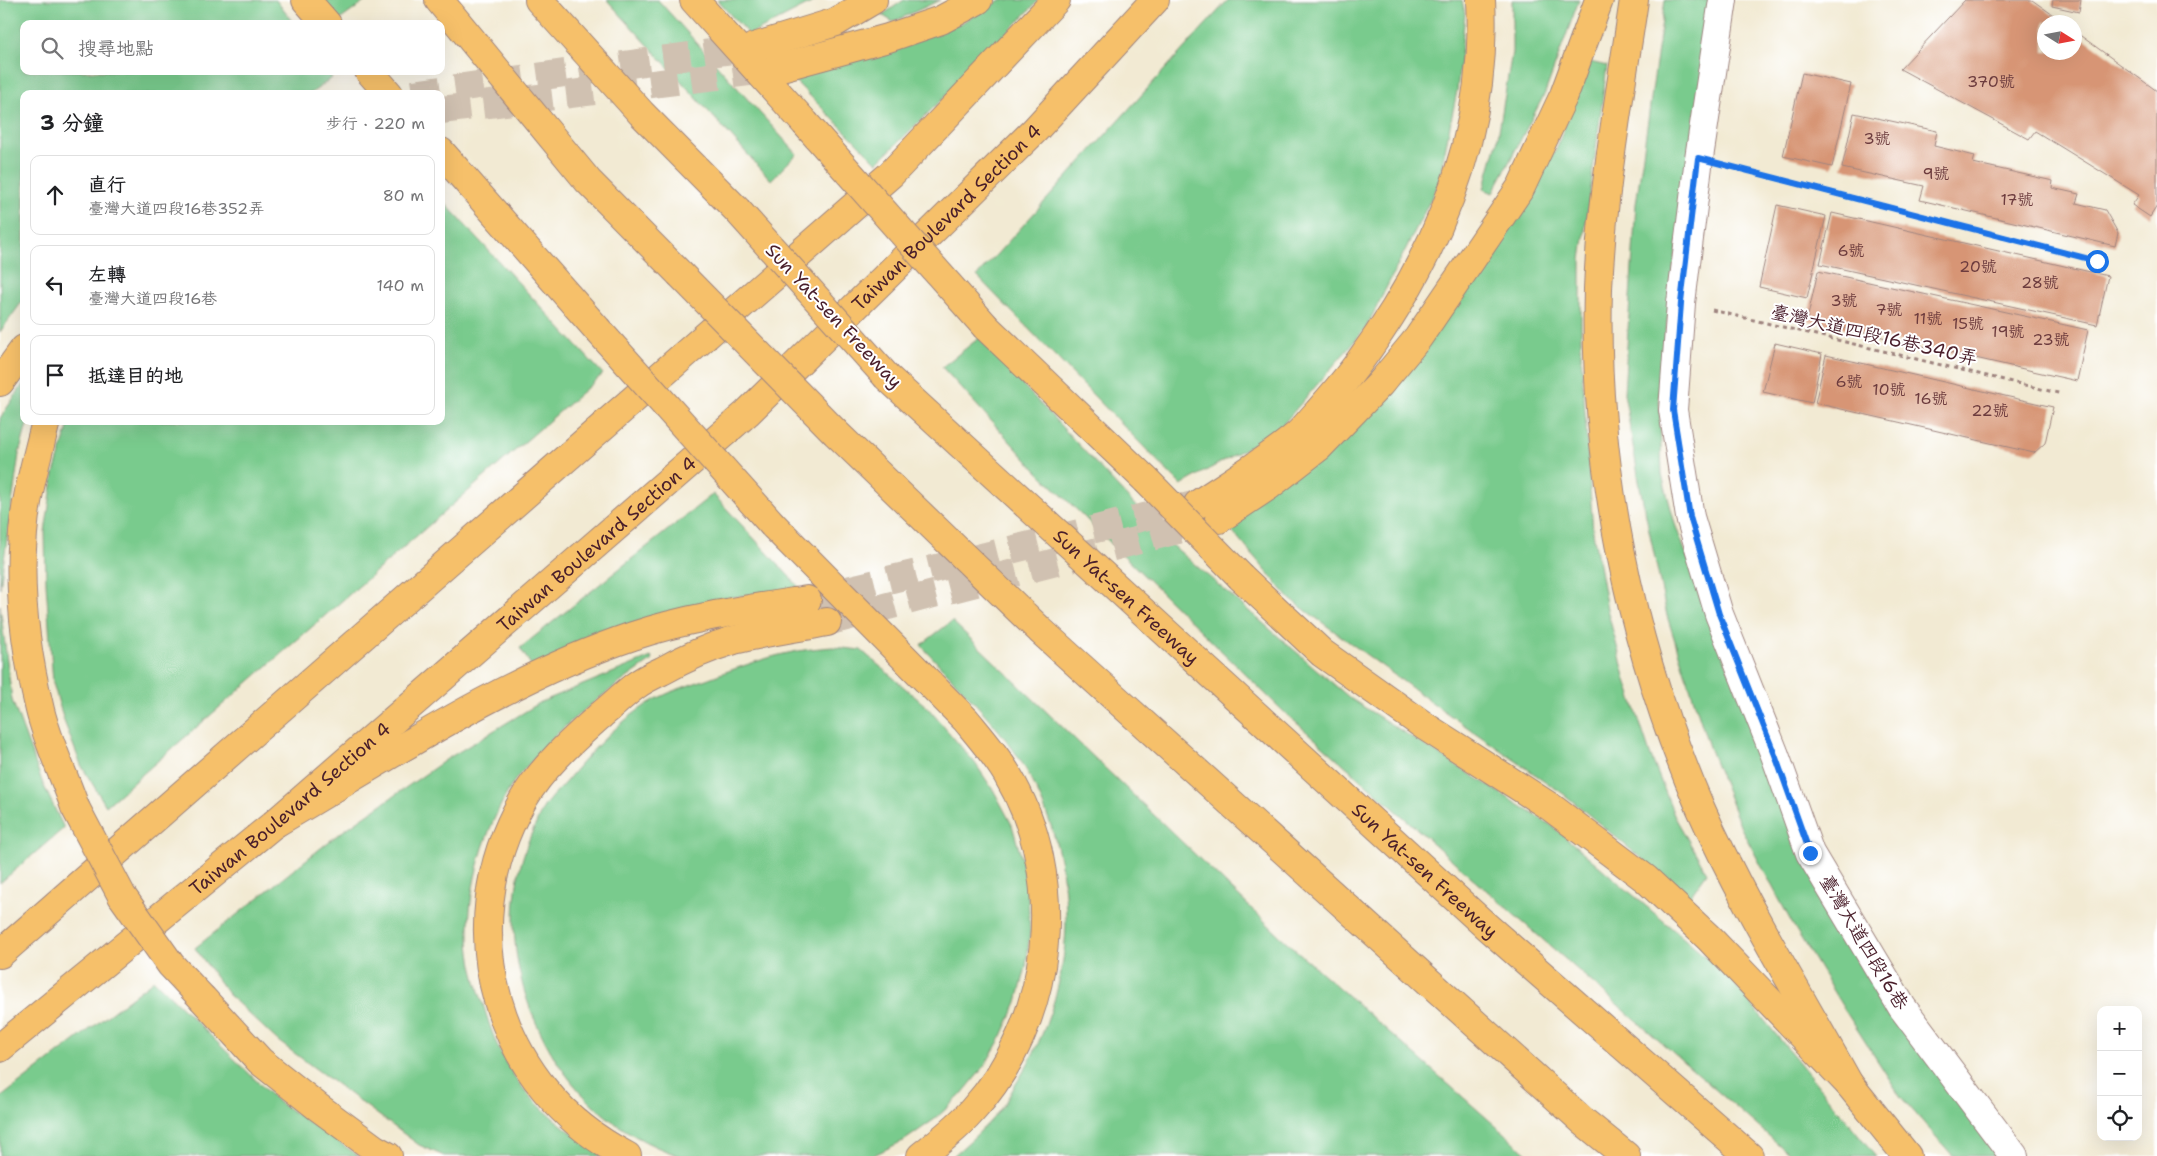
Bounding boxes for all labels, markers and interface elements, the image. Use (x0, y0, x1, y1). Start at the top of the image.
north arrow (2037, 15, 2082, 60)
search box (20, 20, 445, 75)
icon: search (38, 34, 66, 62)
text: 搜尋地點 (78, 36, 154, 61)
house number: 370號 (1967, 71, 2015, 92)
text: 3 分鐘 (40, 109, 104, 137)
text: 步行 · 220 m (326, 113, 425, 134)
street label: Taiwan Boulevard Section 4 (846, 118, 1047, 316)
house number: 3號 (1863, 128, 1891, 149)
house number: 9號 (1922, 163, 1950, 184)
text: 直行 (88, 172, 126, 197)
icon: ahead (41, 181, 69, 209)
text: 80 m (383, 185, 424, 206)
house number: 17號 (2000, 189, 2034, 210)
text: 臺灣大道四段16巷352弄 (88, 198, 264, 219)
street label: Sun Yat-sen Freeway (760, 238, 908, 394)
house number: 6號 (1837, 240, 1865, 261)
route start (2086, 250, 2109, 273)
house number: 20號 (1959, 256, 1997, 277)
text: 左轉 (88, 262, 126, 287)
icon: left (41, 271, 69, 299)
house number: 28號 (2021, 272, 2059, 293)
text: 140 m (377, 275, 424, 296)
text: 臺灣大道四段16巷 (88, 288, 217, 309)
house number: 3號 (1830, 290, 1858, 311)
street label: 臺灣大道四段16巷340弄 (1768, 299, 1980, 371)
house number: 7號 (1875, 299, 1903, 320)
house number: 11號 (1914, 308, 1942, 329)
house number: 15號 (1952, 313, 1984, 334)
house number: 19號 (1991, 321, 2025, 342)
house number: 23號 (2032, 329, 2070, 350)
icon: arrive (41, 361, 69, 389)
text: 抵達目的地 (88, 363, 183, 388)
house number: 6號 (1835, 371, 1863, 392)
house number: 10號 (1872, 379, 1906, 400)
house number: 16號 (1914, 388, 1948, 409)
house number: 22號 (1971, 400, 2009, 421)
street label: Taiwan Boulevard Section 4 (491, 450, 701, 637)
street label: Sun Yat-sen Freeway (1048, 523, 1205, 670)
street label: Taiwan Boulevard Section 4 (184, 716, 396, 901)
street label: Sun Yat-sen Freeway (1347, 797, 1504, 944)
route end (1799, 842, 1822, 865)
street label: 臺灣大道四段16巷 (1814, 870, 1914, 1014)
map controls (2097, 1006, 2142, 1141)
button: + (2097, 1006, 2142, 1051)
button: − (2097, 1051, 2142, 1096)
button: locate (2097, 1096, 2142, 1141)

